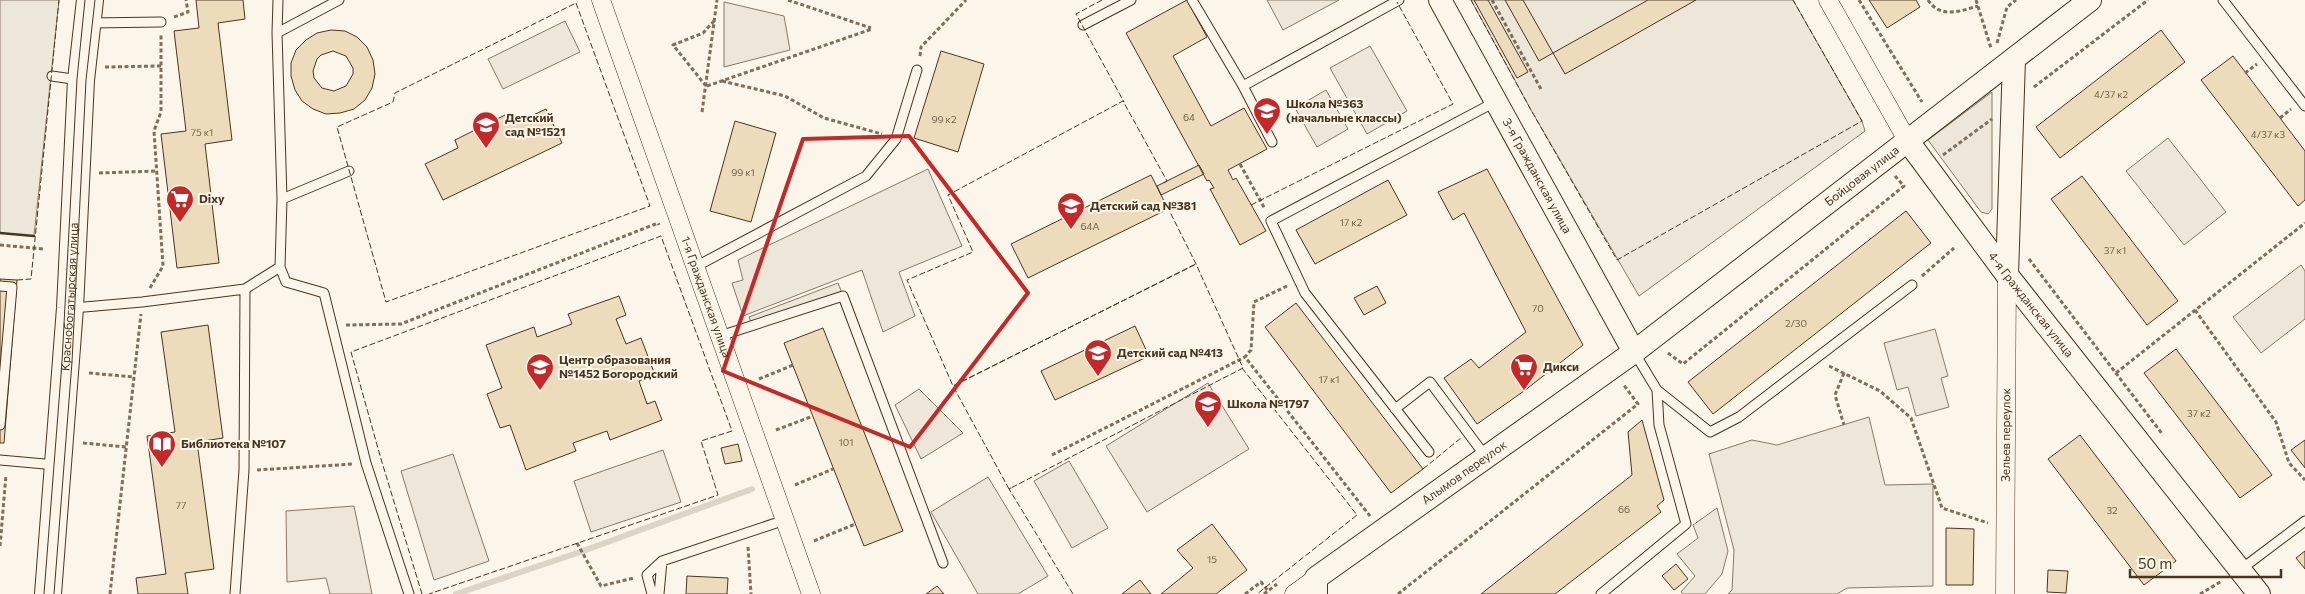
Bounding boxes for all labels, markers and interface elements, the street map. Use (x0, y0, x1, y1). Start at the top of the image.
house number: 4/37 к2 (2094, 88, 2129, 100)
school or university icon: Школа №363 (начальные классы) (1252, 96, 1282, 135)
place label: Школа №363 (начальные классы) (1286, 96, 1402, 124)
school or university icon: Детский сад №1521 (471, 110, 501, 149)
place label: Детский сад №1521 (505, 110, 566, 138)
house number: 64 (1183, 111, 1195, 123)
house number: 99 к2 (932, 113, 957, 125)
street label: 3-я Гражданская улица (1501, 116, 1575, 236)
house number: 75 к1 (191, 126, 213, 138)
house number: 4/37 к3 (2251, 128, 2285, 140)
street label: Бойцовая улица (1821, 142, 1901, 208)
house number: 99 к1 (731, 166, 755, 178)
supermarket icon: Dixy (165, 184, 195, 223)
place label: Dixy (199, 191, 225, 205)
school or university icon: Детский сад №381 (1056, 191, 1086, 230)
place label: Детский сад №381 (1090, 198, 1196, 212)
house number: 17 к2 (1340, 216, 1363, 228)
house number: 64А (1081, 220, 1100, 232)
street label: Краснобогатырская улица (57, 222, 80, 371)
street label: 1-я Гражданская улица (679, 234, 735, 359)
house number: 37 к1 (2104, 244, 2126, 256)
street label: 4-я Гражданская улица (1986, 249, 2077, 359)
house number: 70 (1532, 302, 1544, 314)
house number: 2/30 (1785, 317, 1807, 329)
school or university icon: Детский сад №413 (1083, 338, 1113, 377)
place label: Детский сад №413 (1117, 345, 1223, 359)
school or university icon: Центр образования №1452 Богородский (525, 352, 555, 391)
place label: Центр образования №1452 Богородский (559, 352, 678, 380)
supermarket icon: Дикси (1509, 352, 1539, 391)
place label: Дикси (1543, 359, 1579, 373)
house number: 17 к1 (1318, 373, 1340, 385)
street label: Зельев переулок (1998, 387, 2012, 482)
school or university icon: Школа №1797 (1193, 389, 1223, 428)
place label: Школа №1797 (1227, 396, 1309, 410)
house number: 37 к2 (2187, 407, 2211, 419)
library icon: Библиотека №107 (147, 429, 177, 468)
place label: Библиотека №107 (181, 436, 286, 450)
house number: 101 (838, 436, 854, 448)
street label: Алымов переулок (1419, 436, 1509, 507)
house number: 77 (176, 499, 186, 511)
house number: 66 (1618, 503, 1630, 515)
house number: 32 (2106, 504, 2118, 516)
scale bar (2130, 546, 2281, 578)
house number: 15 (1207, 553, 1217, 565)
text: 50 m (2138, 554, 2172, 572)

